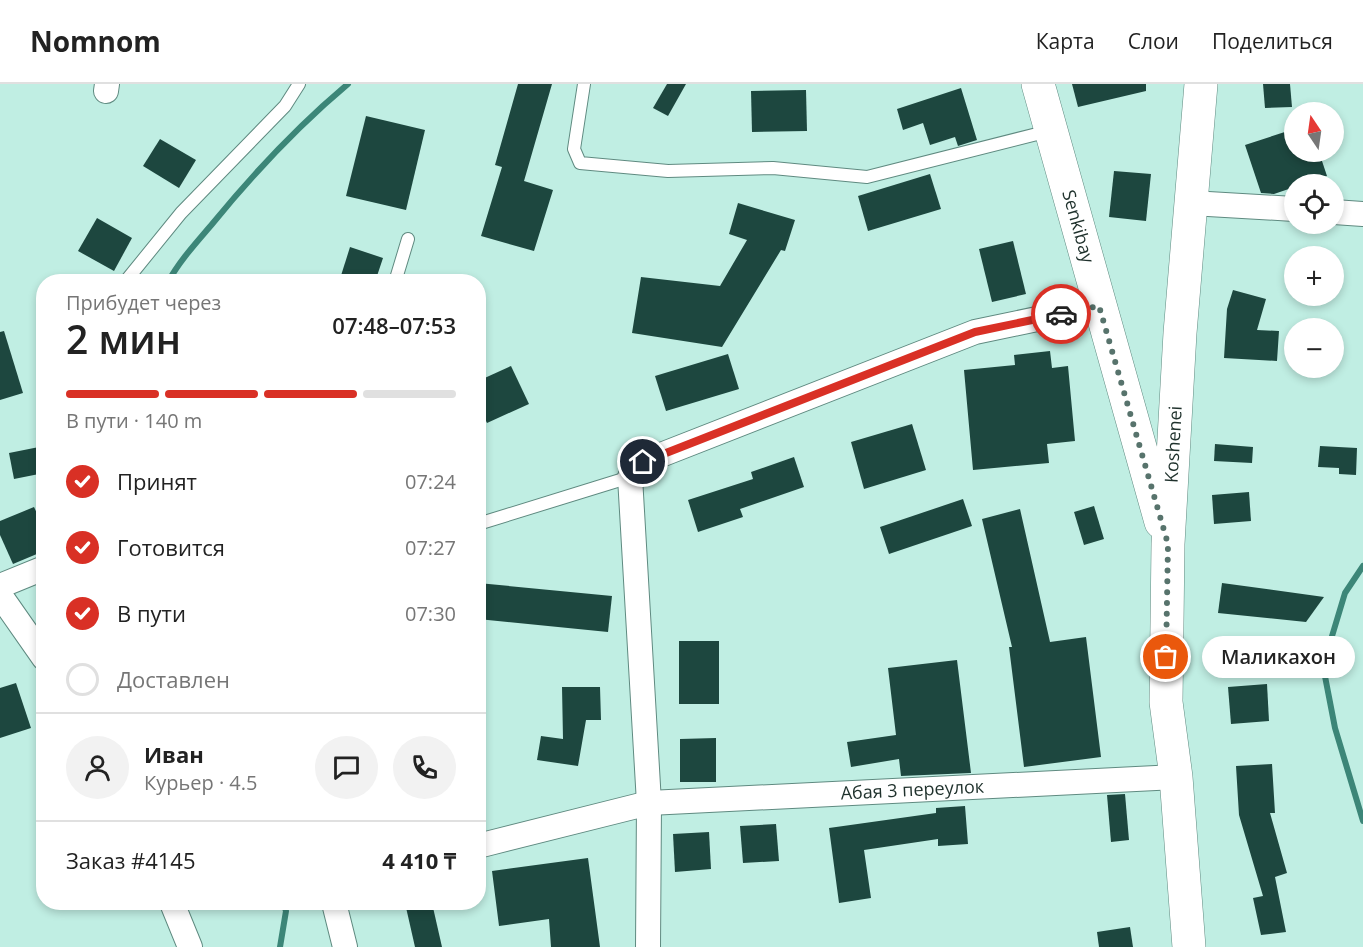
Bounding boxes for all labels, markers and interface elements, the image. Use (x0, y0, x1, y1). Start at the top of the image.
text: Nomnom (30, 22, 161, 60)
text: Карта (1036, 27, 1095, 55)
text: Слои (1128, 27, 1179, 55)
text: Поделиться (1212, 27, 1333, 55)
north arrow (1284, 102, 1344, 162)
map controls (1284, 102, 1344, 378)
button: locate (1284, 174, 1344, 234)
street label: Senkibay (1057, 187, 1101, 267)
button: + (1284, 246, 1344, 306)
courier (1031, 284, 1091, 344)
text: Прибудет через (66, 289, 221, 316)
icon: car (1045, 298, 1078, 331)
text: 07:48–07:53 (332, 310, 456, 340)
text: 2 мин (66, 312, 181, 365)
button: − (1284, 318, 1344, 378)
street label: Koshenei (1158, 405, 1187, 484)
text: В пути · 140 m (66, 407, 202, 434)
pin (617, 436, 668, 487)
icon: home (626, 445, 659, 478)
icon: check (66, 465, 99, 498)
text: Принят (117, 466, 197, 496)
text: 07:24 (405, 468, 456, 495)
icon: check (66, 531, 99, 564)
text: Готовится (117, 532, 225, 562)
text: 07:27 (405, 534, 456, 561)
icon: check (66, 597, 99, 630)
text: В пути (117, 598, 186, 628)
text: 07:30 (405, 600, 456, 627)
pin (1140, 631, 1191, 682)
callout: Маликахон (1202, 636, 1355, 678)
icon: bag (1149, 640, 1182, 673)
text: Маликахон (1221, 643, 1336, 670)
text: Доставлен (117, 664, 230, 694)
button: person (66, 736, 129, 799)
button: chat (315, 736, 378, 799)
button: phone (393, 736, 456, 799)
text: Иван (144, 739, 204, 769)
text: Курьер · 4.5 (144, 769, 258, 796)
street label: Абая 3 переулок (840, 773, 985, 805)
text: Заказ #4145 (66, 845, 196, 875)
text: 4 410 ₸ (382, 845, 456, 875)

